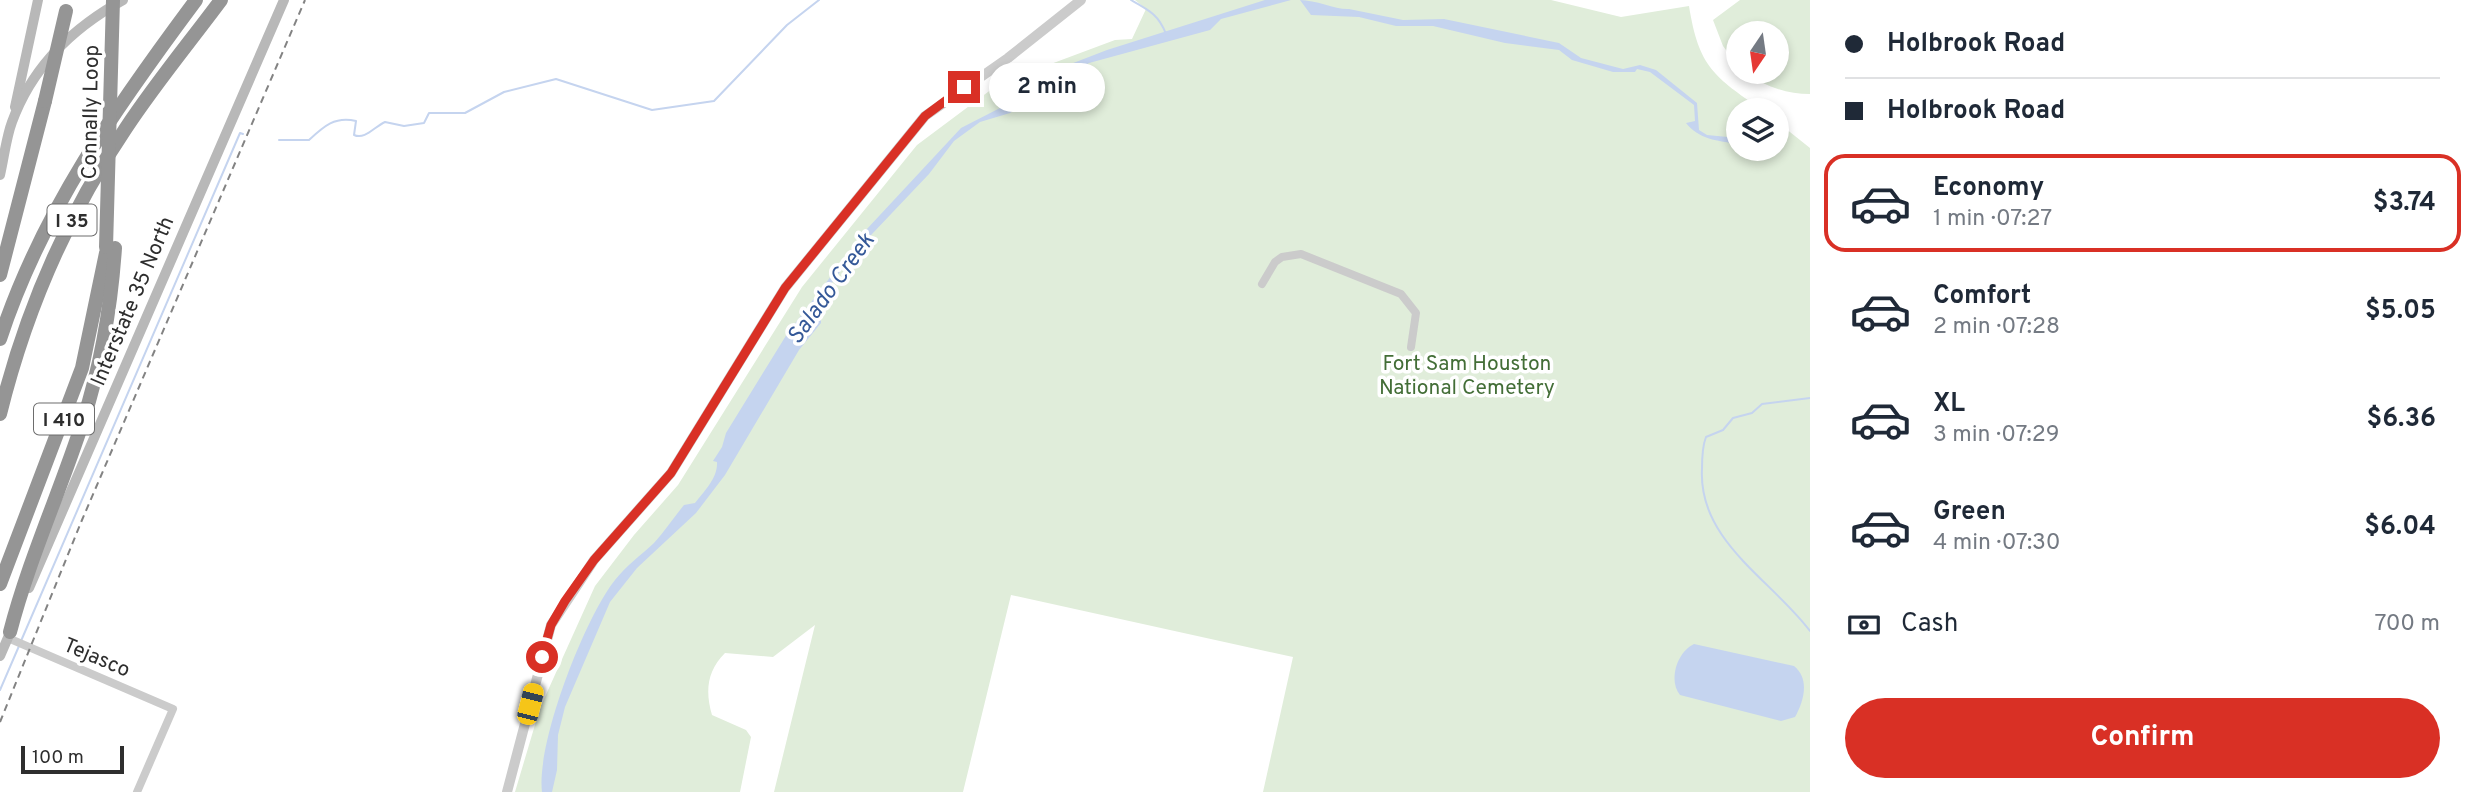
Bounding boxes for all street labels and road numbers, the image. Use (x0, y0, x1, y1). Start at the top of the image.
street label: Connally Loop (77, 44, 106, 180)
road number: I 35 (48, 204, 96, 235)
street label: Interstate 35 North (85, 213, 181, 390)
road number: I 410 (34, 404, 94, 434)
street label: Tejasco (59, 632, 134, 684)

